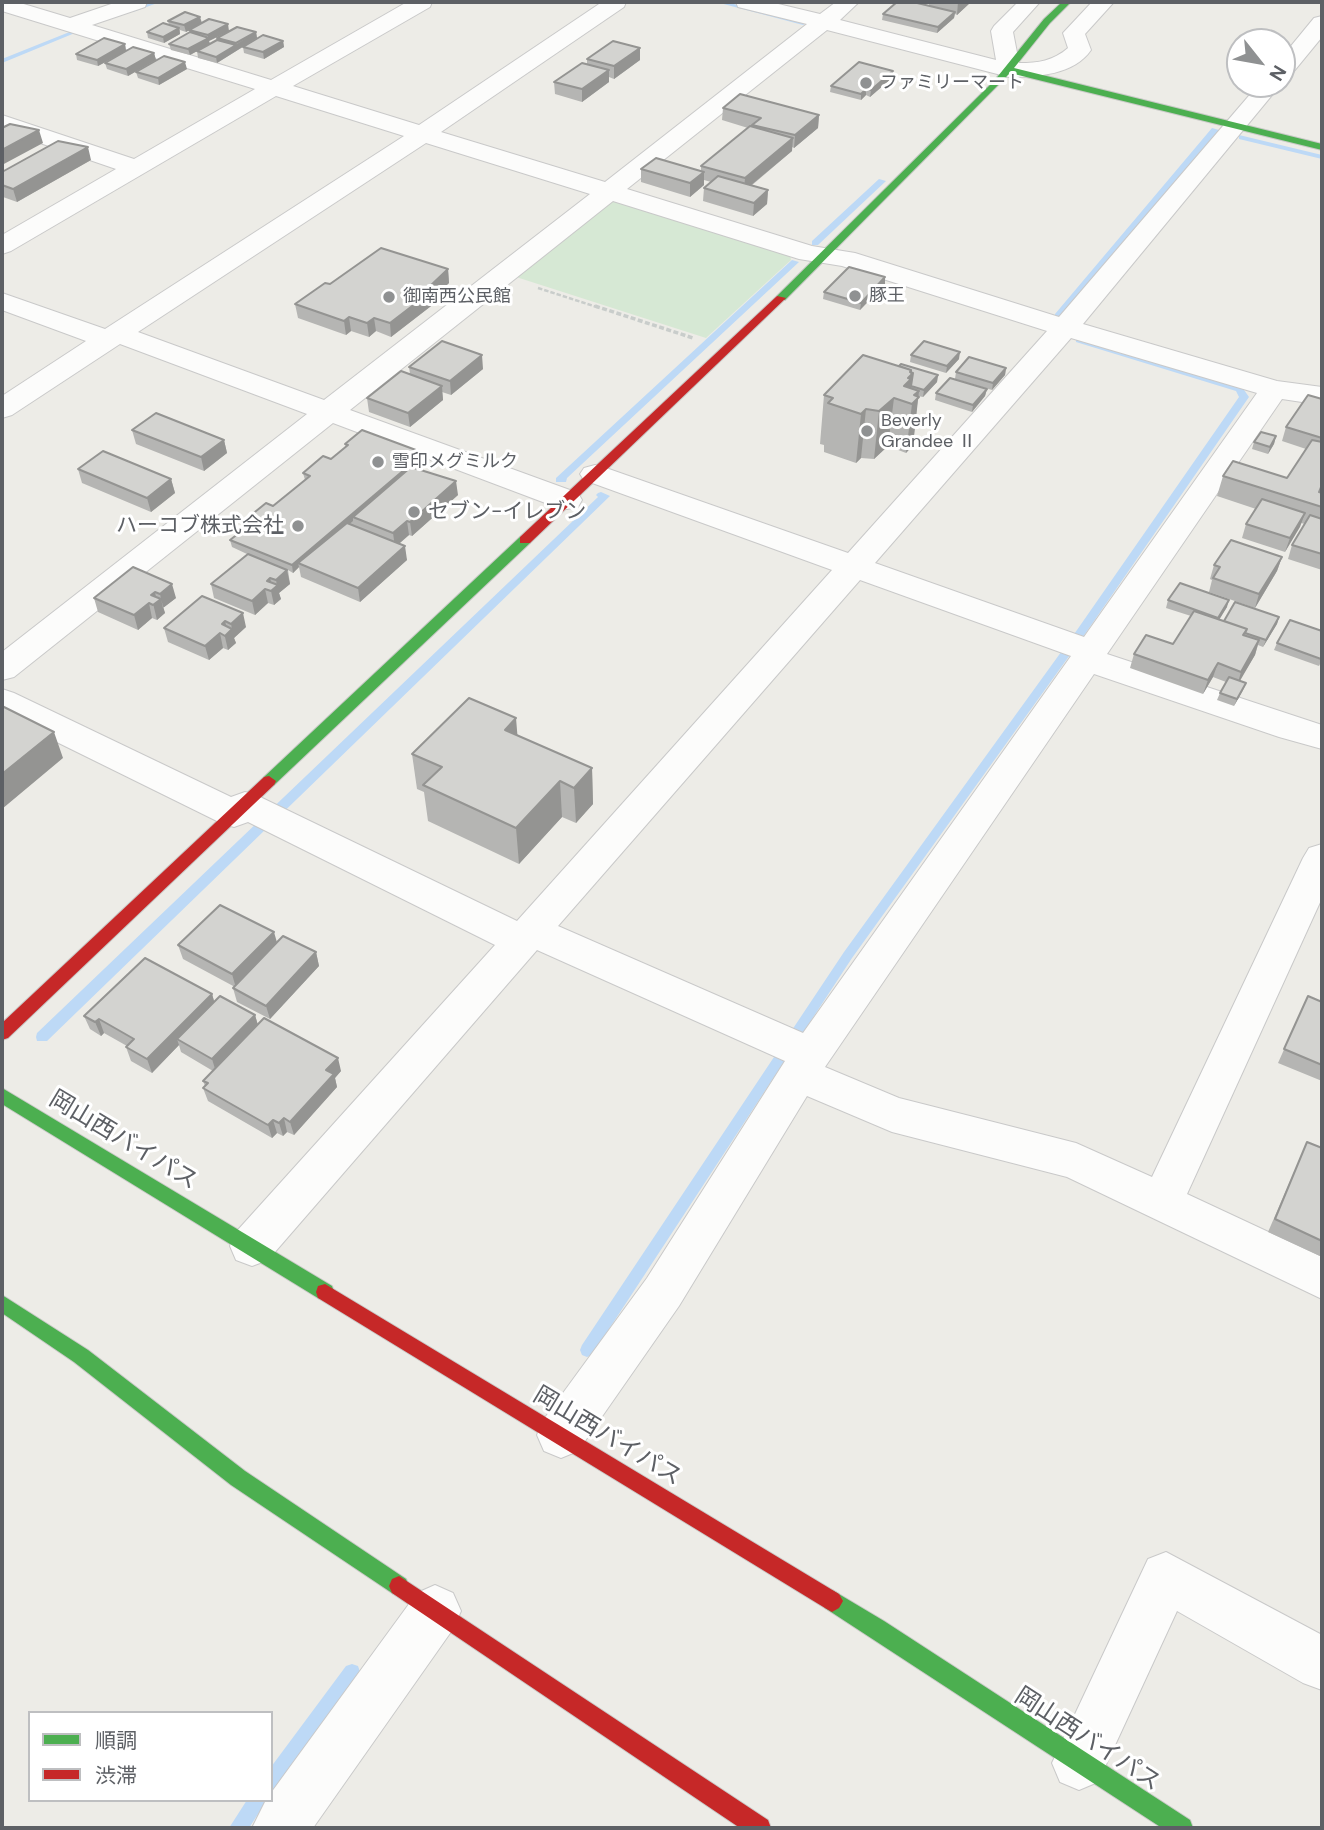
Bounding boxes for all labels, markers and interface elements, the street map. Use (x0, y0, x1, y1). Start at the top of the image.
north arrow (1226, 28, 1296, 98)
text: N (1263, 61, 1292, 85)
place label: ファミリーマート (880, 72, 1024, 94)
marker: ファミリーマート (858, 75, 874, 91)
place label: 豚王 (869, 285, 905, 307)
place label: 御南西公民館 (403, 286, 511, 308)
marker: 豚王 (847, 288, 863, 304)
marker: 御南西公民館 (381, 289, 397, 305)
place label: Beverly Grandee Ⅱ (881, 410, 976, 452)
marker: Beverly Grandee Ⅱ (859, 423, 875, 439)
place label: 雪印メグミルク (392, 451, 518, 473)
marker: 雪印メグミルク (370, 454, 386, 470)
place label: セブン-イレブン (428, 499, 586, 525)
marker: セブン-イレブン (406, 504, 422, 520)
place label: ハーコブ株式会社 (116, 513, 284, 539)
marker: ハーコブ株式会社 (290, 518, 306, 534)
street label: 岡山西バイパス (44, 1085, 202, 1197)
street label: 岡山西バイパス (528, 1381, 686, 1493)
street label: 岡山西バイパス (1009, 1682, 1165, 1798)
legend (28, 1711, 273, 1802)
text: 順調 (95, 1727, 137, 1755)
text: 渋滞 (95, 1762, 137, 1790)

